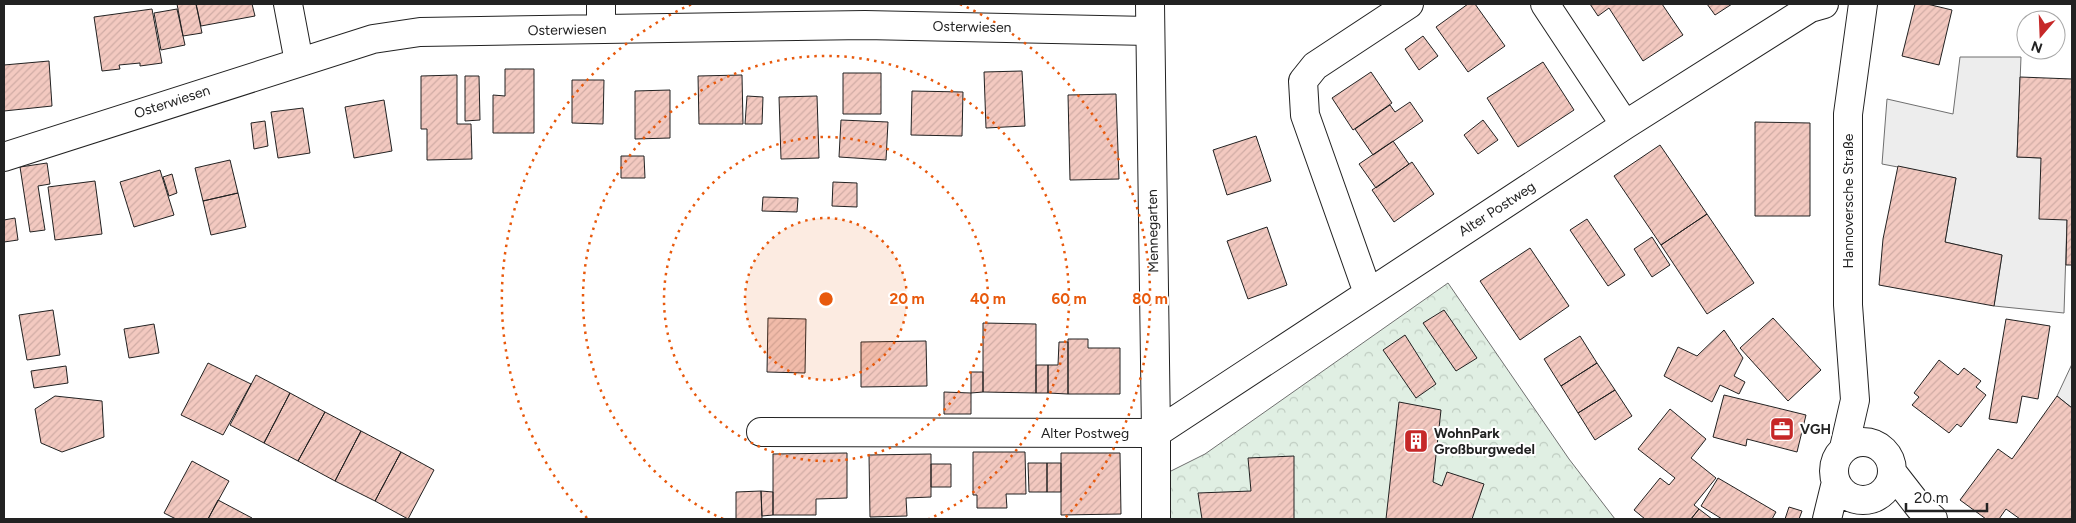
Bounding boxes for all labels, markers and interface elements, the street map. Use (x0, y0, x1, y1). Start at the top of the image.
north arrow (2016, 10, 2066, 60)
street label: Osterwiesen (932, 18, 1012, 36)
street label: Osterwiesen (527, 21, 607, 39)
text: N (2029, 37, 2045, 57)
street label: Osterwiesen (132, 82, 212, 122)
street label: Hannoversche Straße (1840, 133, 1857, 269)
street label: Alter Postweg (1455, 178, 1539, 240)
street label: Mennegarten (1144, 189, 1162, 273)
centre of rings (817, 290, 835, 308)
text: 20 m (889, 290, 925, 308)
text: 40 m (970, 290, 1006, 308)
text: 60 m (1051, 290, 1087, 308)
text: 80 m (1132, 290, 1168, 308)
office icon: VGH (1769, 416, 1795, 442)
place label: VGH (1800, 421, 1831, 438)
street label: Alter Postweg (1041, 425, 1129, 442)
place label: WohnPark Großburgwedel (1434, 425, 1535, 458)
building icon: WohnPark Großburgwedel (1403, 428, 1429, 454)
scale bar (1906, 480, 1987, 512)
text: 20 m (1914, 489, 1948, 507)

